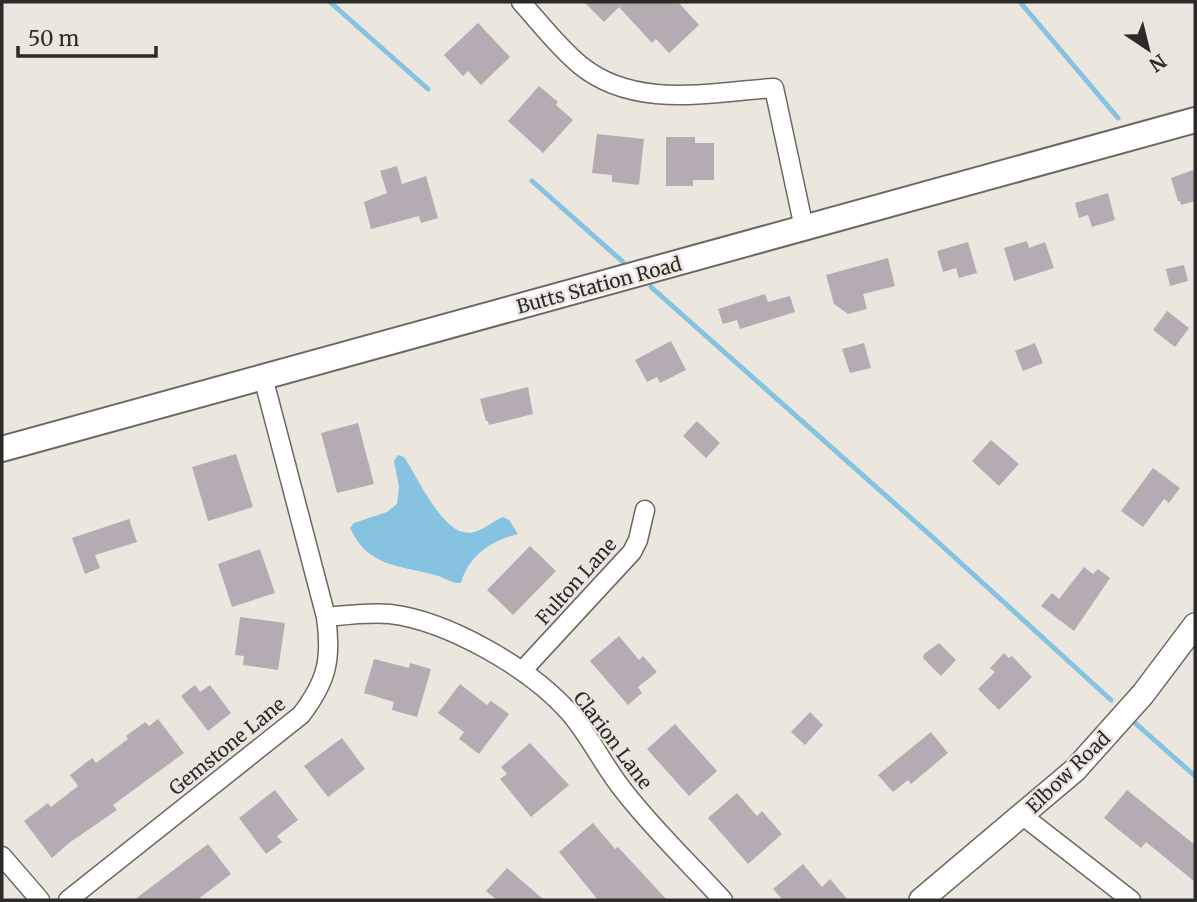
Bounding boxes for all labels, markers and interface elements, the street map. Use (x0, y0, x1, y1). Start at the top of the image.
scale bar (18, 14, 156, 58)
north arrow (1113, 14, 1183, 84)
text: 50 m (28, 25, 79, 52)
text: N (1145, 49, 1171, 77)
street label: Butts Station Road (514, 251, 684, 319)
street label: Fulton Lane (531, 532, 621, 630)
street label: Clarion Lane (568, 686, 658, 794)
street label: Gemstone Lane (164, 692, 290, 800)
street label: Elbow Road (1021, 726, 1115, 818)

